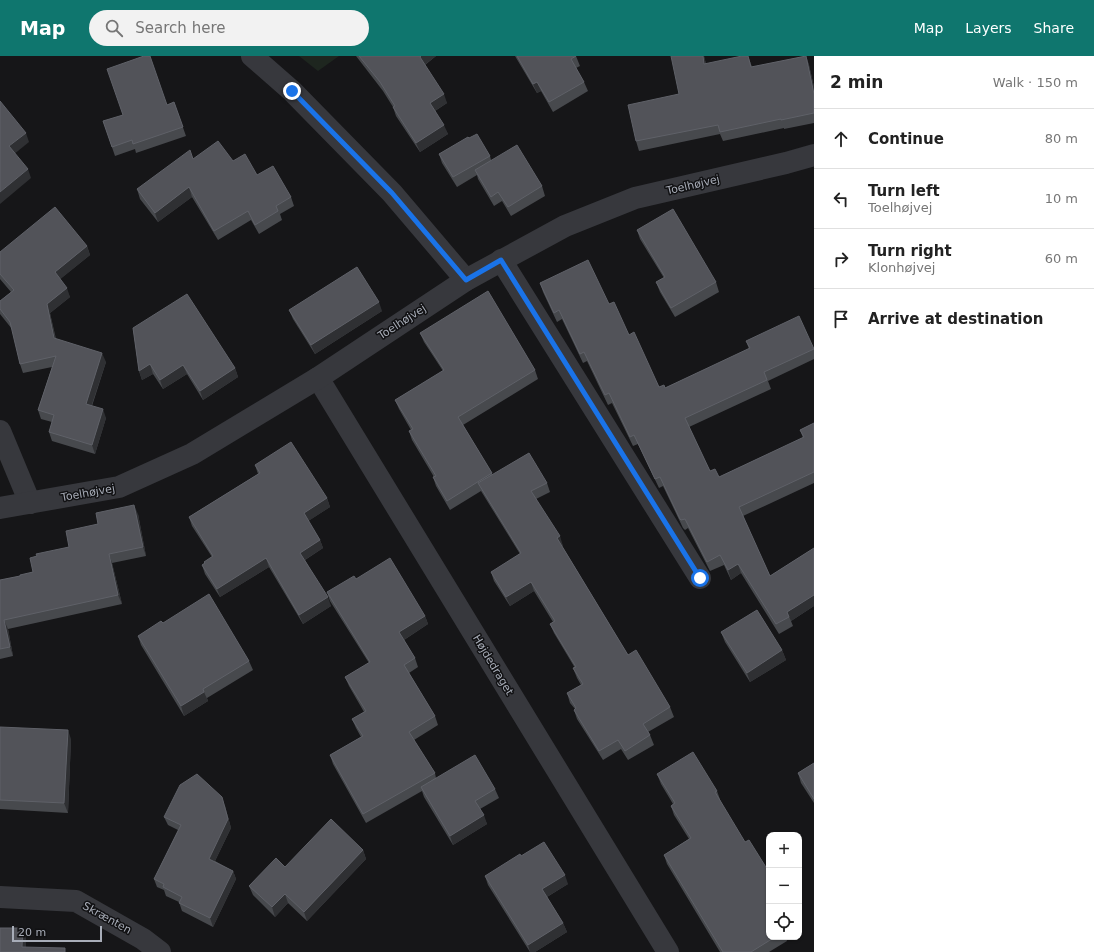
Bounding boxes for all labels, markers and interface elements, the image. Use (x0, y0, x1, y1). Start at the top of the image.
search box (89, 10, 369, 46)
text: Map (20, 17, 65, 39)
icon: search (103, 17, 125, 39)
text: Search here (135, 19, 225, 37)
text: Map (914, 20, 943, 36)
text: Layers (965, 20, 1012, 36)
text: Share (1034, 20, 1074, 36)
text: 2 min (830, 72, 883, 92)
text: Walk · 150 m (993, 75, 1078, 90)
route end (283, 82, 301, 100)
icon: ahead (830, 128, 852, 150)
text: Continue (868, 130, 944, 148)
text: 80 m (1045, 131, 1078, 146)
street label: Toelhøjvej (664, 173, 721, 198)
text: Turn left (868, 182, 940, 200)
icon: left (830, 188, 852, 210)
text: 10 m (1045, 191, 1078, 206)
text: Toelhøjvej (868, 200, 932, 215)
text: Turn right (868, 242, 952, 260)
icon: right (830, 248, 852, 270)
text: 60 m (1045, 251, 1078, 266)
text: Klonhøjvej (868, 260, 935, 275)
street label: Toelhøjvej (375, 302, 428, 343)
icon: arrive (830, 308, 852, 330)
text: Arrive at destination (868, 310, 1043, 328)
street label: Toelhøjvej (59, 482, 116, 504)
route start (691, 569, 709, 587)
street label: Højdedraget (470, 632, 516, 698)
map controls (766, 832, 802, 940)
button: + (766, 832, 802, 868)
button: − (766, 868, 802, 904)
street label: Skrænten (80, 899, 134, 937)
button: locate (766, 904, 802, 940)
scale bar (12, 924, 102, 943)
text: 20 m (18, 926, 46, 939)

